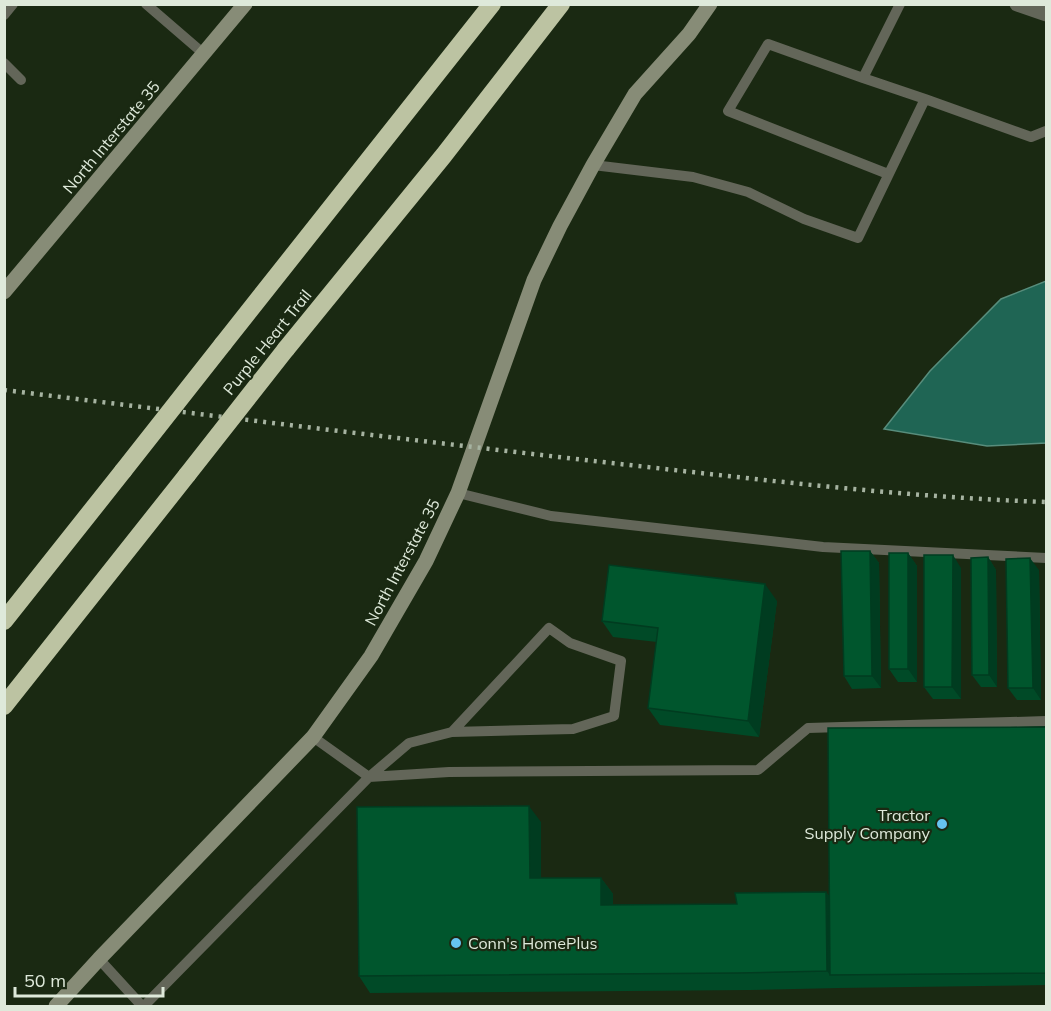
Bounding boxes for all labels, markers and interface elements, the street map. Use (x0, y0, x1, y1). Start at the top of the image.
street label: North Interstate 35 (58, 77, 164, 197)
street label: Purple Heart Trail (218, 285, 316, 399)
street label: North Interstate 35 (360, 495, 444, 629)
place label: Tractor Supply Company (805, 805, 930, 843)
marker: Tractor Supply Company (935, 817, 949, 831)
place label: Conn's HomePlus (468, 933, 598, 953)
marker: Conn's HomePlus (449, 936, 463, 950)
scale bar (15, 960, 164, 998)
text: 50 m (24, 969, 66, 992)

